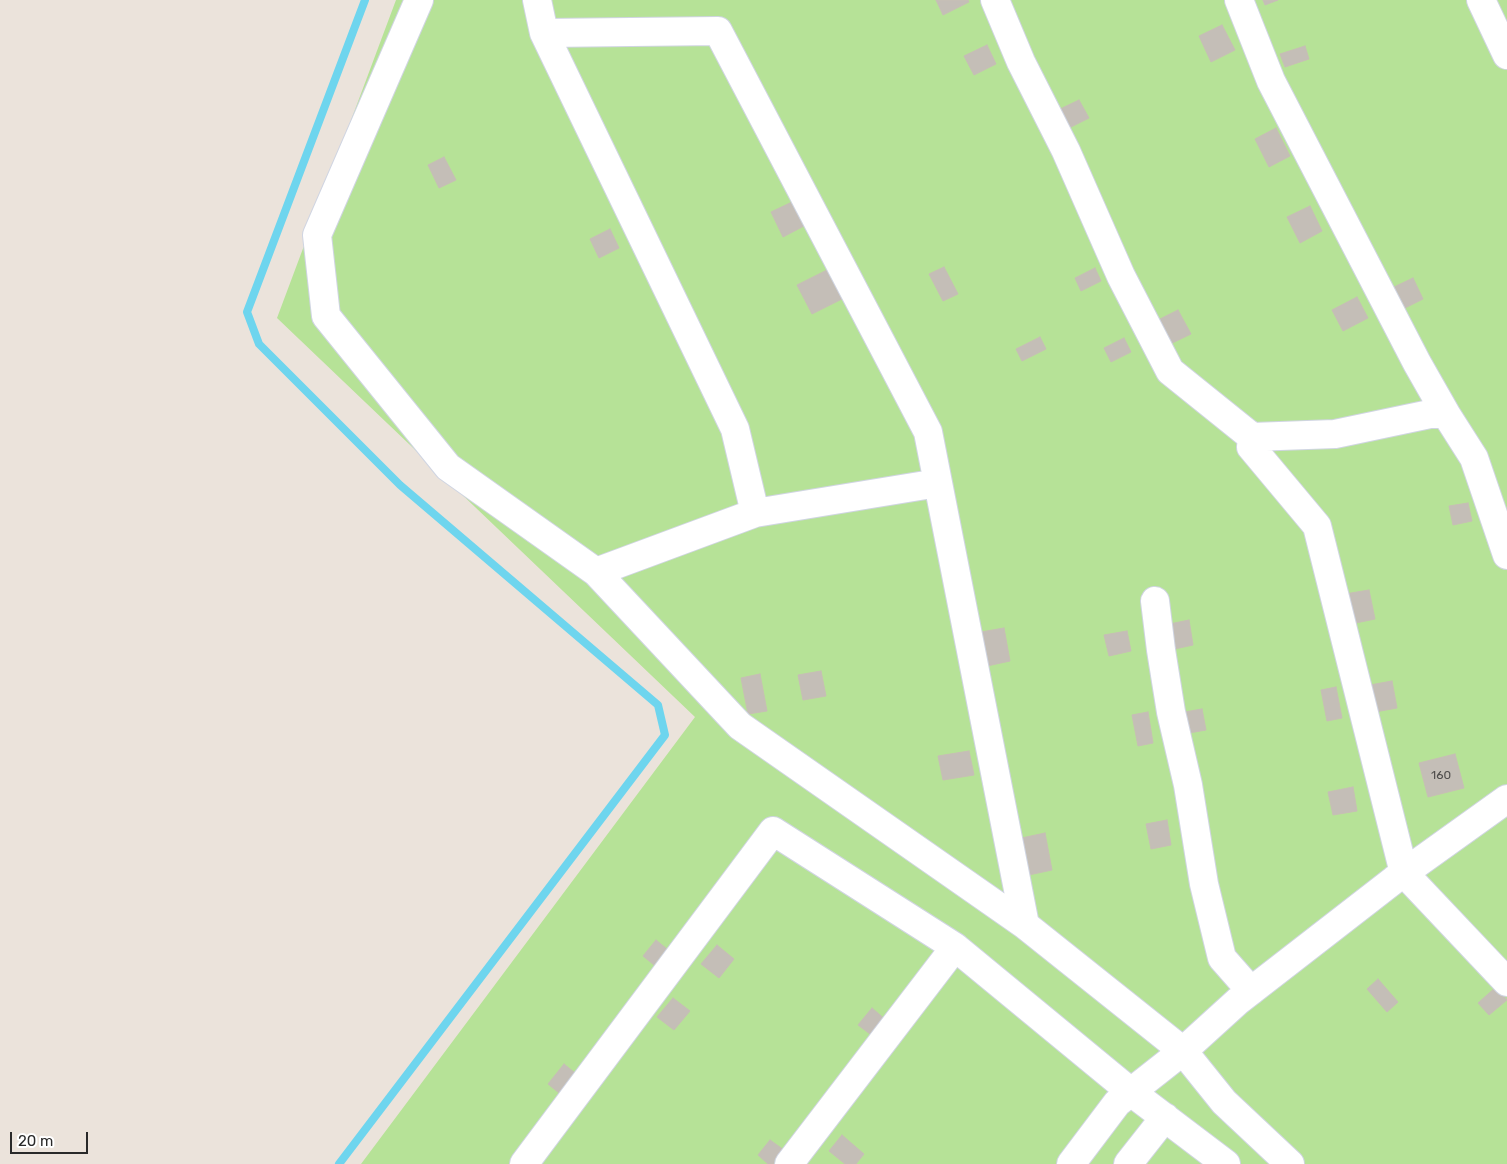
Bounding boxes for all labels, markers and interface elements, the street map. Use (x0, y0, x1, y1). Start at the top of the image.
house number: 160 (1431, 769, 1451, 783)
scale bar (12, 1122, 90, 1154)
text: 20 m (18, 1132, 53, 1150)

